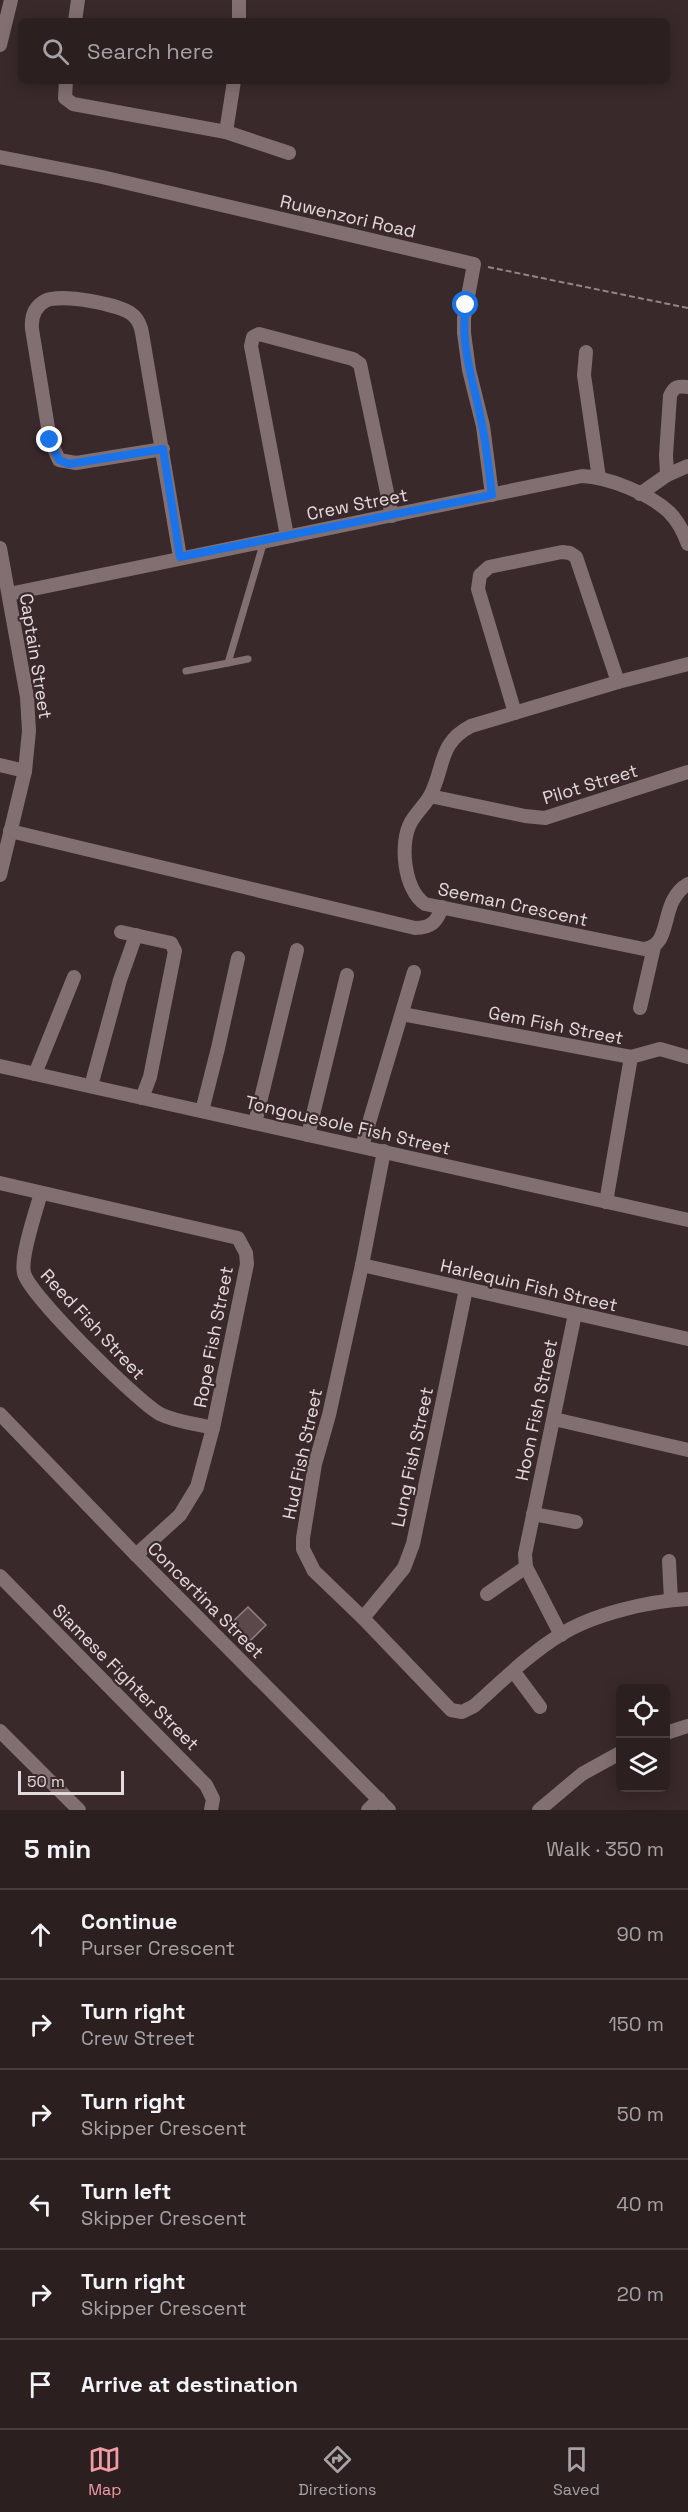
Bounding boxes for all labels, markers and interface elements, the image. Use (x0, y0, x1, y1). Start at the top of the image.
search box (18, 18, 670, 84)
icon: search (39, 35, 72, 68)
text: Search here (87, 37, 214, 65)
street label: Ruwenzori Road (278, 189, 418, 243)
route start (452, 291, 478, 317)
route end (36, 426, 62, 452)
street label: Crew Street (304, 483, 410, 525)
street label: Captain Street (15, 592, 57, 720)
street label: Pilot Street (540, 759, 640, 809)
street label: Seeman Crescent (436, 877, 590, 931)
street label: Gem Fish Street (487, 1001, 625, 1049)
street label: Tongouesole Fish Street (243, 1090, 453, 1160)
street label: Harlequin Fish Street (438, 1253, 620, 1317)
street label: Reed Fish Street (36, 1264, 150, 1384)
street label: Rope Fish Street (188, 1264, 238, 1410)
street label: Hoon Fish Street (510, 1337, 562, 1483)
street label: Lung Fish Street (386, 1385, 438, 1529)
street label: Hud Fish Street (277, 1386, 327, 1522)
street label: Concertina Street (143, 1537, 269, 1663)
street label: Siamese Fighter Street (48, 1599, 204, 1755)
map controls (616, 1684, 670, 1792)
button: locate (616, 1684, 670, 1738)
button: layers (616, 1738, 670, 1792)
scale bar (18, 1768, 124, 1796)
text: 50 m (27, 1771, 65, 1792)
text: 5 min (24, 1832, 91, 1866)
text: Walk · 350 m (546, 1836, 664, 1862)
text: Continue (81, 1907, 177, 1935)
icon: ahead (24, 1918, 57, 1951)
text: 90 m (617, 1921, 664, 1947)
text: Purser Crescent (81, 1935, 235, 1961)
text: Turn right (81, 1997, 186, 2025)
icon: right (24, 2008, 57, 2041)
text: 150 m (609, 2011, 664, 2037)
text: Crew Street (81, 2025, 195, 2051)
text: Turn right (81, 2087, 186, 2115)
icon: right (24, 2098, 57, 2131)
text: 50 m (617, 2101, 664, 2127)
text: Skipper Crescent (81, 2115, 247, 2141)
text: Turn left (81, 2177, 171, 2205)
icon: left (24, 2188, 57, 2221)
text: 40 m (616, 2191, 664, 2217)
text: Skipper Crescent (81, 2205, 247, 2231)
text: Turn right (81, 2267, 186, 2295)
icon: right (24, 2278, 57, 2311)
text: 20 m (617, 2281, 664, 2307)
text: Skipper Crescent (81, 2295, 247, 2321)
icon: arrive (24, 2368, 57, 2401)
text: Arrive at destination (81, 2370, 298, 2398)
tab: Map (88, 2443, 122, 2500)
tab: Directions (298, 2443, 377, 2500)
tab: Saved (553, 2443, 600, 2500)

